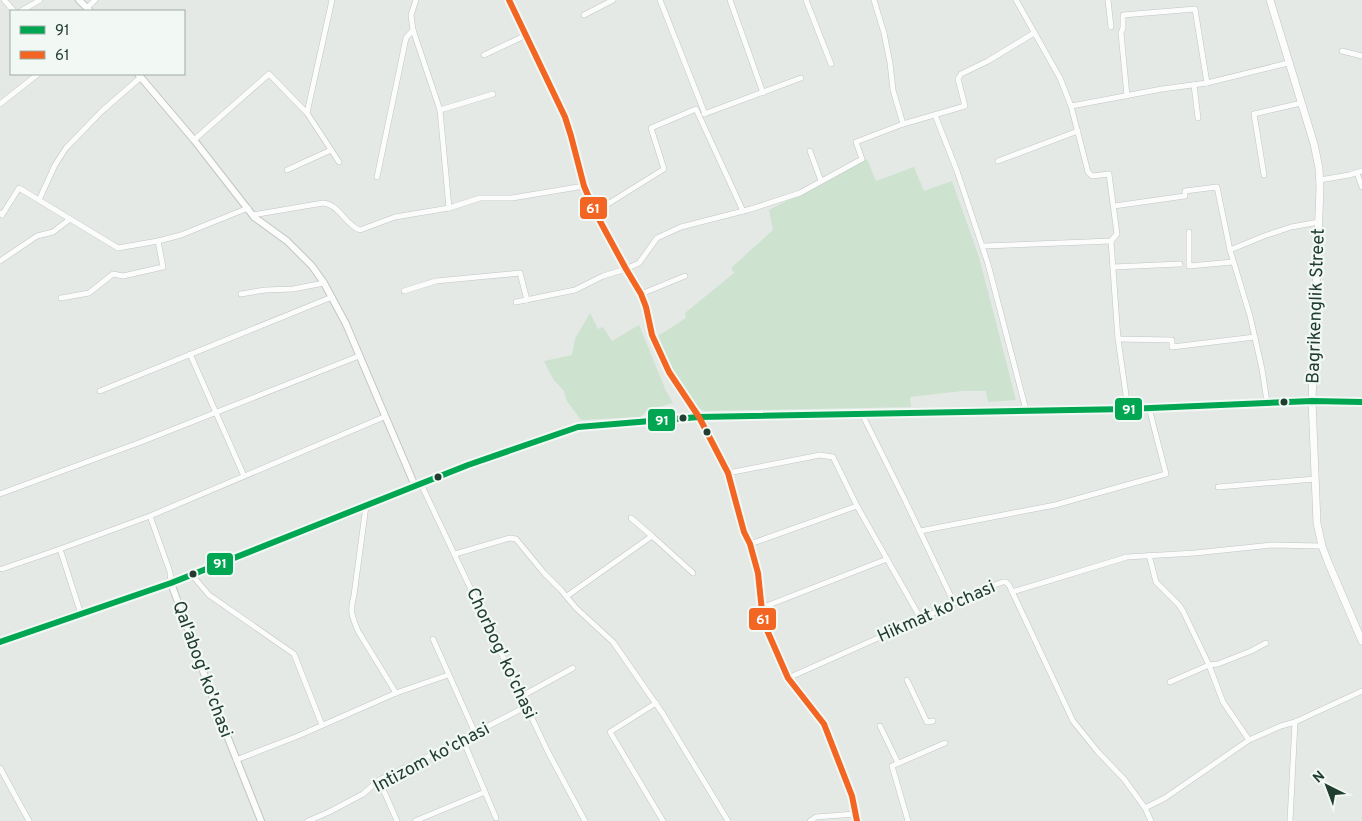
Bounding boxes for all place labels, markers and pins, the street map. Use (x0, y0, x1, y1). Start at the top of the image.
unlabelled marker (1279, 397, 1289, 407)
unlabelled marker (678, 413, 688, 423)
unlabelled marker (702, 427, 712, 437)
unlabelled marker (433, 472, 443, 482)
unlabelled marker (188, 569, 198, 579)

